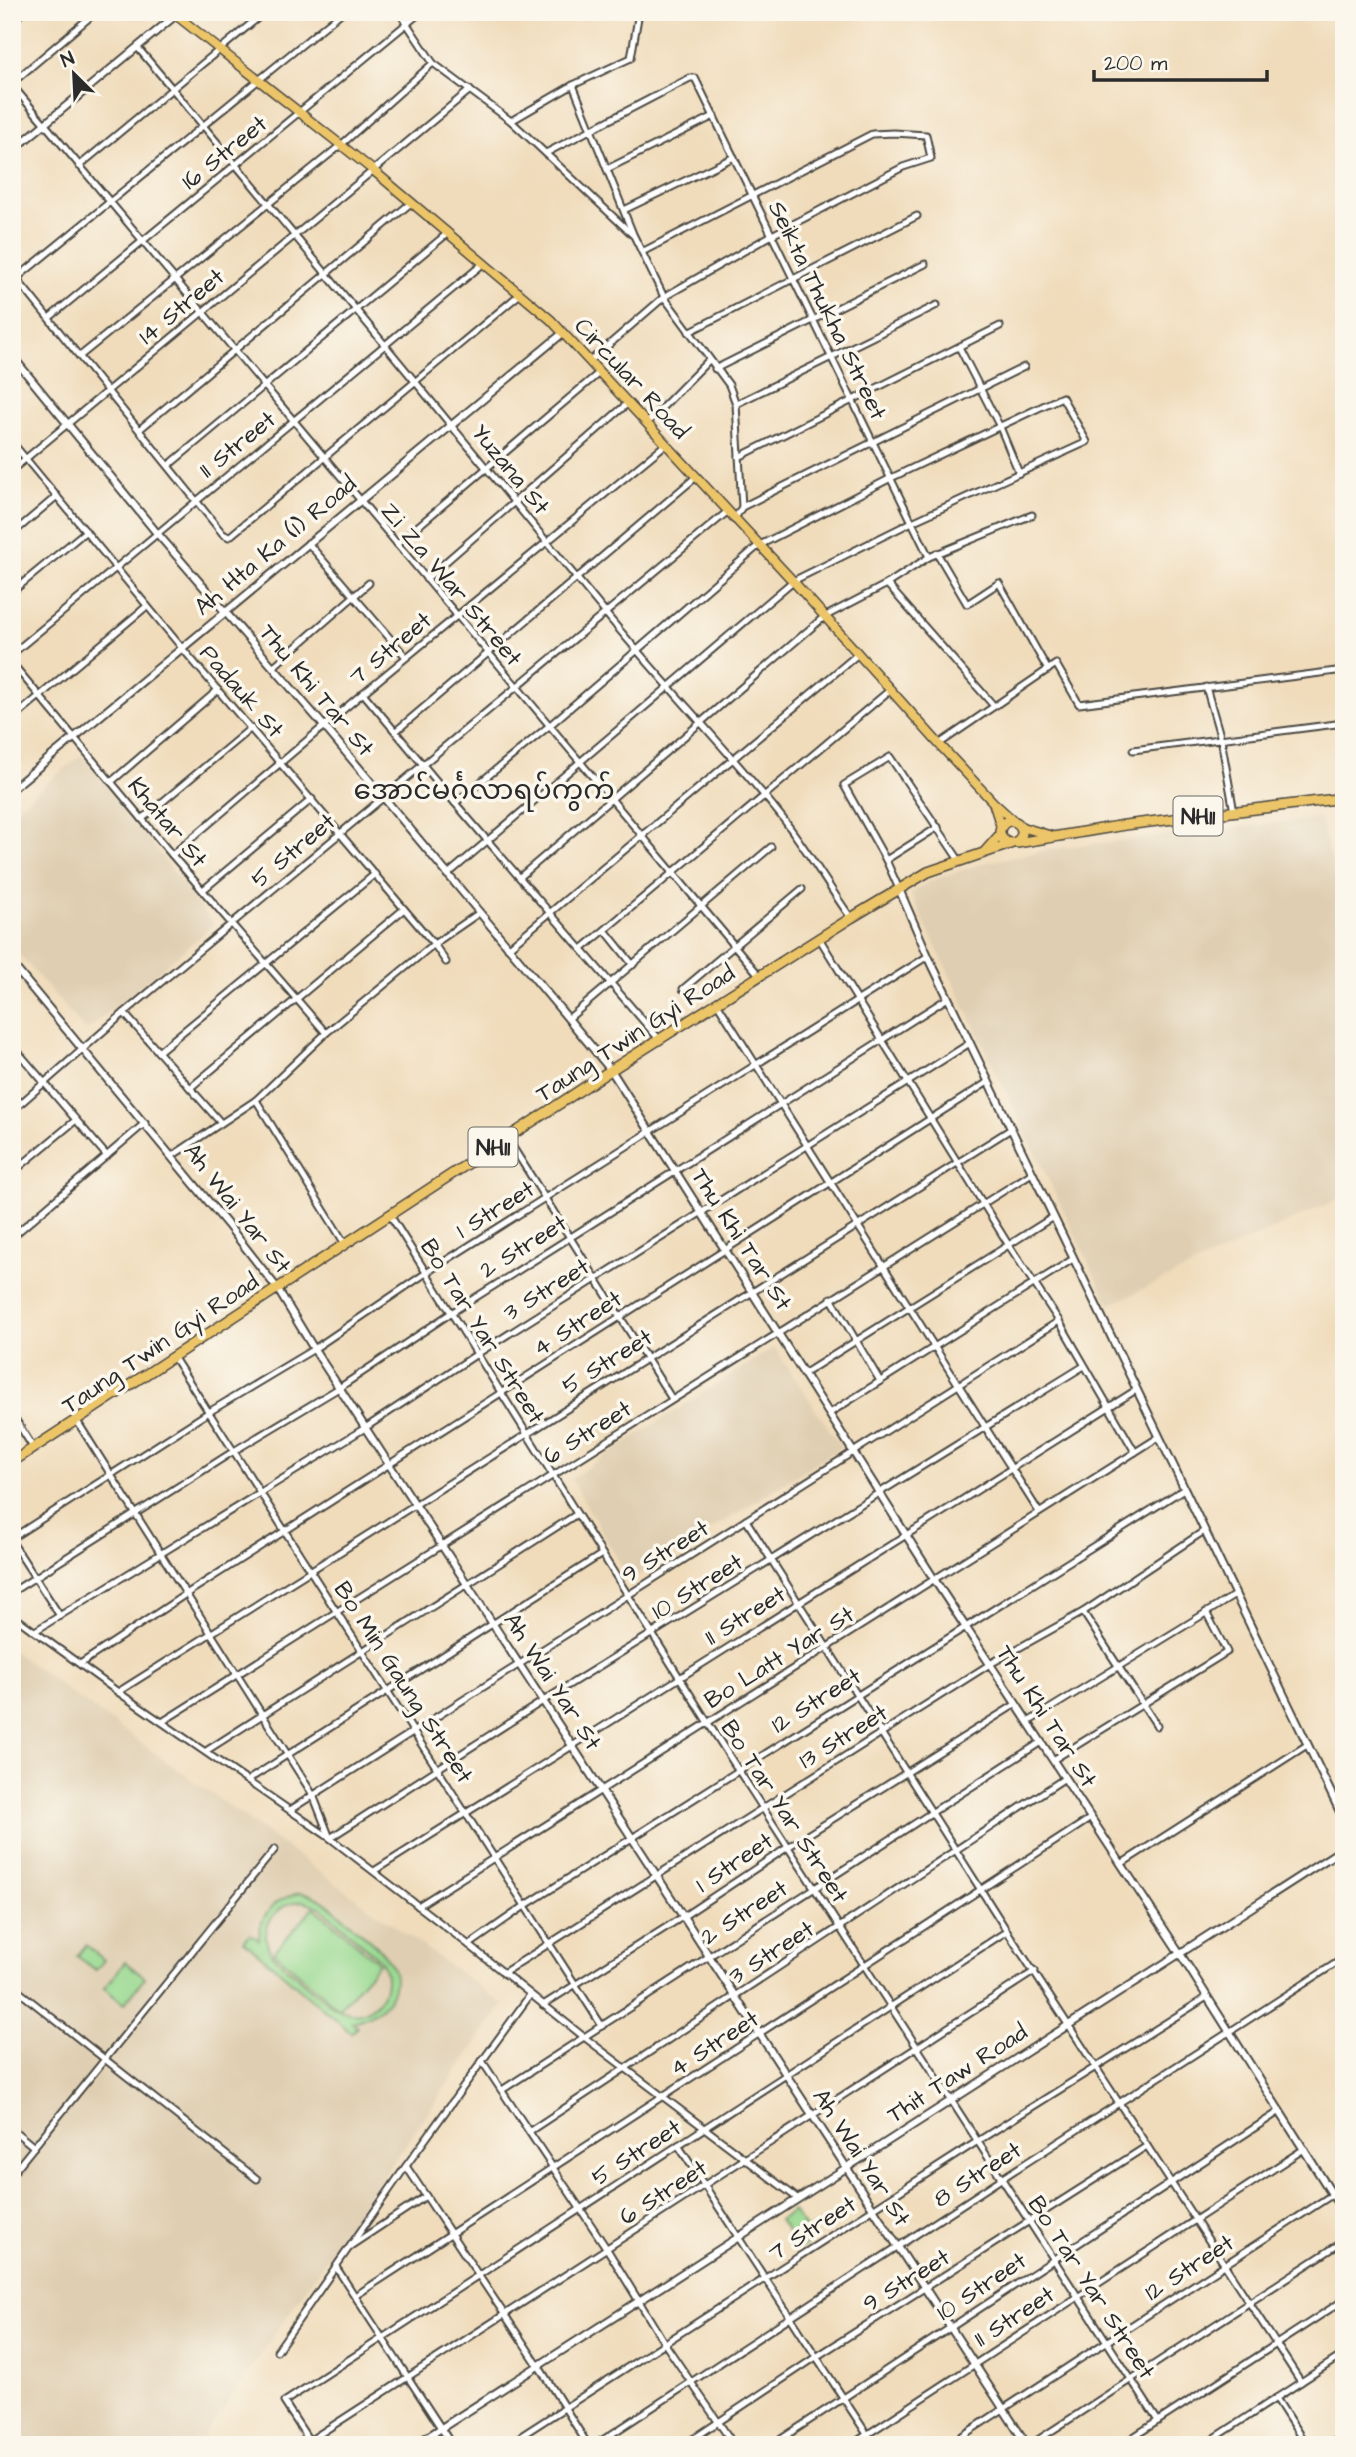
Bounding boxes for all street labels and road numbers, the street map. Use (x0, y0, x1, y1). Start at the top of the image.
street label: 16 Street (174, 107, 275, 198)
street label: Seikta Thukha Street (759, 195, 895, 426)
street label: 14 Street (131, 260, 232, 353)
street label: Circular Road (566, 310, 697, 447)
street label: 11 Street (192, 403, 283, 486)
street label: Yuzana St (463, 417, 558, 523)
street label: Ah Hta Ka (1) Road (187, 468, 364, 624)
street label: Zi Za War Street (373, 495, 530, 674)
street label: 7 Street (342, 604, 439, 693)
street label: Thu Khi Tar St (251, 617, 382, 764)
street label: Padauk St (191, 638, 292, 746)
street label: Khatar St (119, 770, 215, 875)
road number: NH11 (1174, 796, 1222, 836)
street label: 5 Street (244, 805, 343, 896)
street label: Taung Twin Gyi Road (529, 957, 742, 1112)
road number: NH11 (468, 1128, 518, 1166)
street label: Ah Wai Yar St (175, 1136, 299, 1282)
street label: Thu Khi Tar St (682, 1162, 800, 1318)
street label: 1 Street (450, 1172, 542, 1247)
street label: 2 Street (473, 1206, 574, 1287)
street label: Bo Tar Yar Street (412, 1233, 553, 1431)
street label: 3 Street (497, 1250, 596, 1330)
street label: Taung Twin Gyi Road (55, 1265, 266, 1423)
street label: 4 Street (526, 1282, 629, 1365)
street label: 5 Street (556, 1321, 659, 1403)
street label: 6 Street (537, 1392, 639, 1473)
street label: 9 Street (615, 1511, 716, 1592)
street label: 10 Street (645, 1545, 750, 1628)
street label: Bo Min Gaung Street (324, 1575, 481, 1791)
street label: 11 Street (698, 1577, 793, 1654)
street label: Bo Latt Yar St (698, 1598, 861, 1718)
street label: Ah Wai Yar St (495, 1606, 610, 1757)
street label: Thu Khi Tar St (987, 1639, 1105, 1795)
street label: 12 Street (765, 1660, 868, 1742)
street label: 13 Street (793, 1696, 895, 1777)
street label: Bo Tar Yar Street (712, 1713, 856, 1910)
street label: 1 Street (689, 1824, 780, 1901)
street label: 2 Street (694, 1872, 795, 1954)
street label: 3 Street (722, 1912, 821, 1993)
street label: 4 Street (663, 2002, 766, 2085)
street label: Thit Taw Road (881, 2016, 1034, 2132)
street label: Ah Wai Yar St (804, 2082, 919, 2233)
street label: 5 Street (585, 2111, 688, 2195)
street label: 8 Street (927, 2133, 1029, 2216)
street label: 6 Street (613, 2152, 714, 2234)
street label: 7 Street (762, 2188, 863, 2270)
street label: Bo Tar Yar Street (1019, 2189, 1163, 2386)
street label: 12 Street (1138, 2226, 1241, 2309)
street label: 9 Street (856, 2240, 957, 2321)
street label: 10 Street (930, 2244, 1034, 2329)
street label: 11 Street (968, 2278, 1062, 2356)

